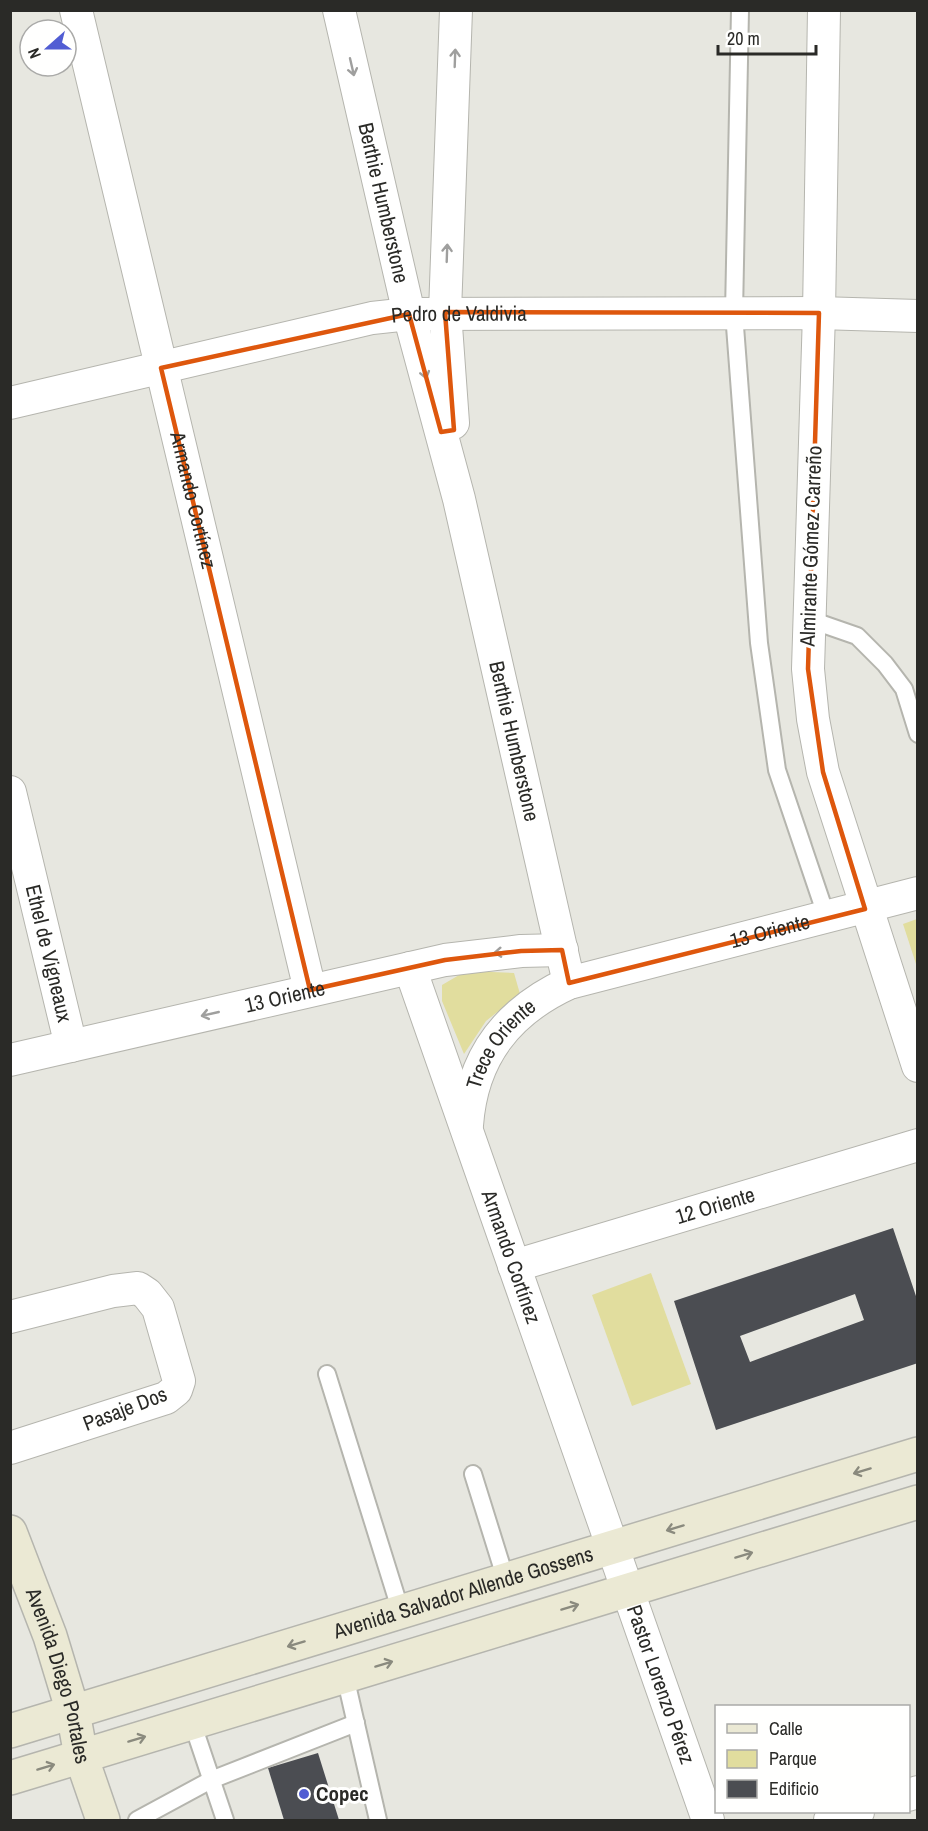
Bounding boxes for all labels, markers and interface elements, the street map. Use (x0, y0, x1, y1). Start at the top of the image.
north arrow (18, 18, 78, 78)
scale bar (718, 18, 816, 56)
text: 20 m (727, 26, 760, 51)
text: N (22, 45, 46, 62)
one-way arrow (449, 49, 460, 69)
one-way arrow (346, 58, 358, 77)
street label: Berthie Humberstone (351, 120, 416, 286)
one-way arrow (441, 244, 453, 264)
street label: Pedro de Valdivia (390, 299, 527, 330)
one-way arrow (419, 360, 431, 379)
street label: Armando Cortínez (163, 428, 224, 572)
street label: Almirante Gómez Carreño (792, 445, 828, 648)
street label: Berthie Humberstone (482, 658, 547, 824)
street label: Ethel de Vigneaux (19, 882, 80, 1025)
street label: 13 Oriente (727, 907, 813, 955)
one-way arrow (494, 947, 514, 958)
street label: 13 Oriente (242, 973, 328, 1020)
street label: Trece Oriente (459, 992, 541, 1092)
one-way arrow (201, 1008, 220, 1020)
street label: 12 Oriente (672, 1180, 758, 1231)
street label: Armando Cortínez (474, 1185, 548, 1328)
street label: Pasaje Dos (79, 1379, 171, 1438)
one-way arrow (853, 1466, 872, 1477)
one-way arrow (666, 1523, 685, 1534)
street label: Avenida Salvador Allende Gossens (329, 1539, 597, 1646)
one-way arrow (734, 1548, 753, 1559)
street label: Avenida Diego Portales (19, 1583, 98, 1767)
one-way arrow (560, 1601, 579, 1612)
street label: Pastor Lorenzo Pérez (620, 1601, 702, 1768)
one-way arrow (287, 1639, 306, 1650)
one-way arrow (374, 1658, 393, 1669)
legend (715, 1705, 910, 1813)
text: Calle (769, 1716, 803, 1741)
one-way arrow (127, 1733, 146, 1744)
text: Parque (769, 1746, 817, 1771)
one-way arrow (36, 1761, 55, 1772)
text: Edificio (769, 1776, 819, 1801)
place label: Copec (316, 1779, 369, 1808)
marker: Copec (297, 1787, 311, 1801)

